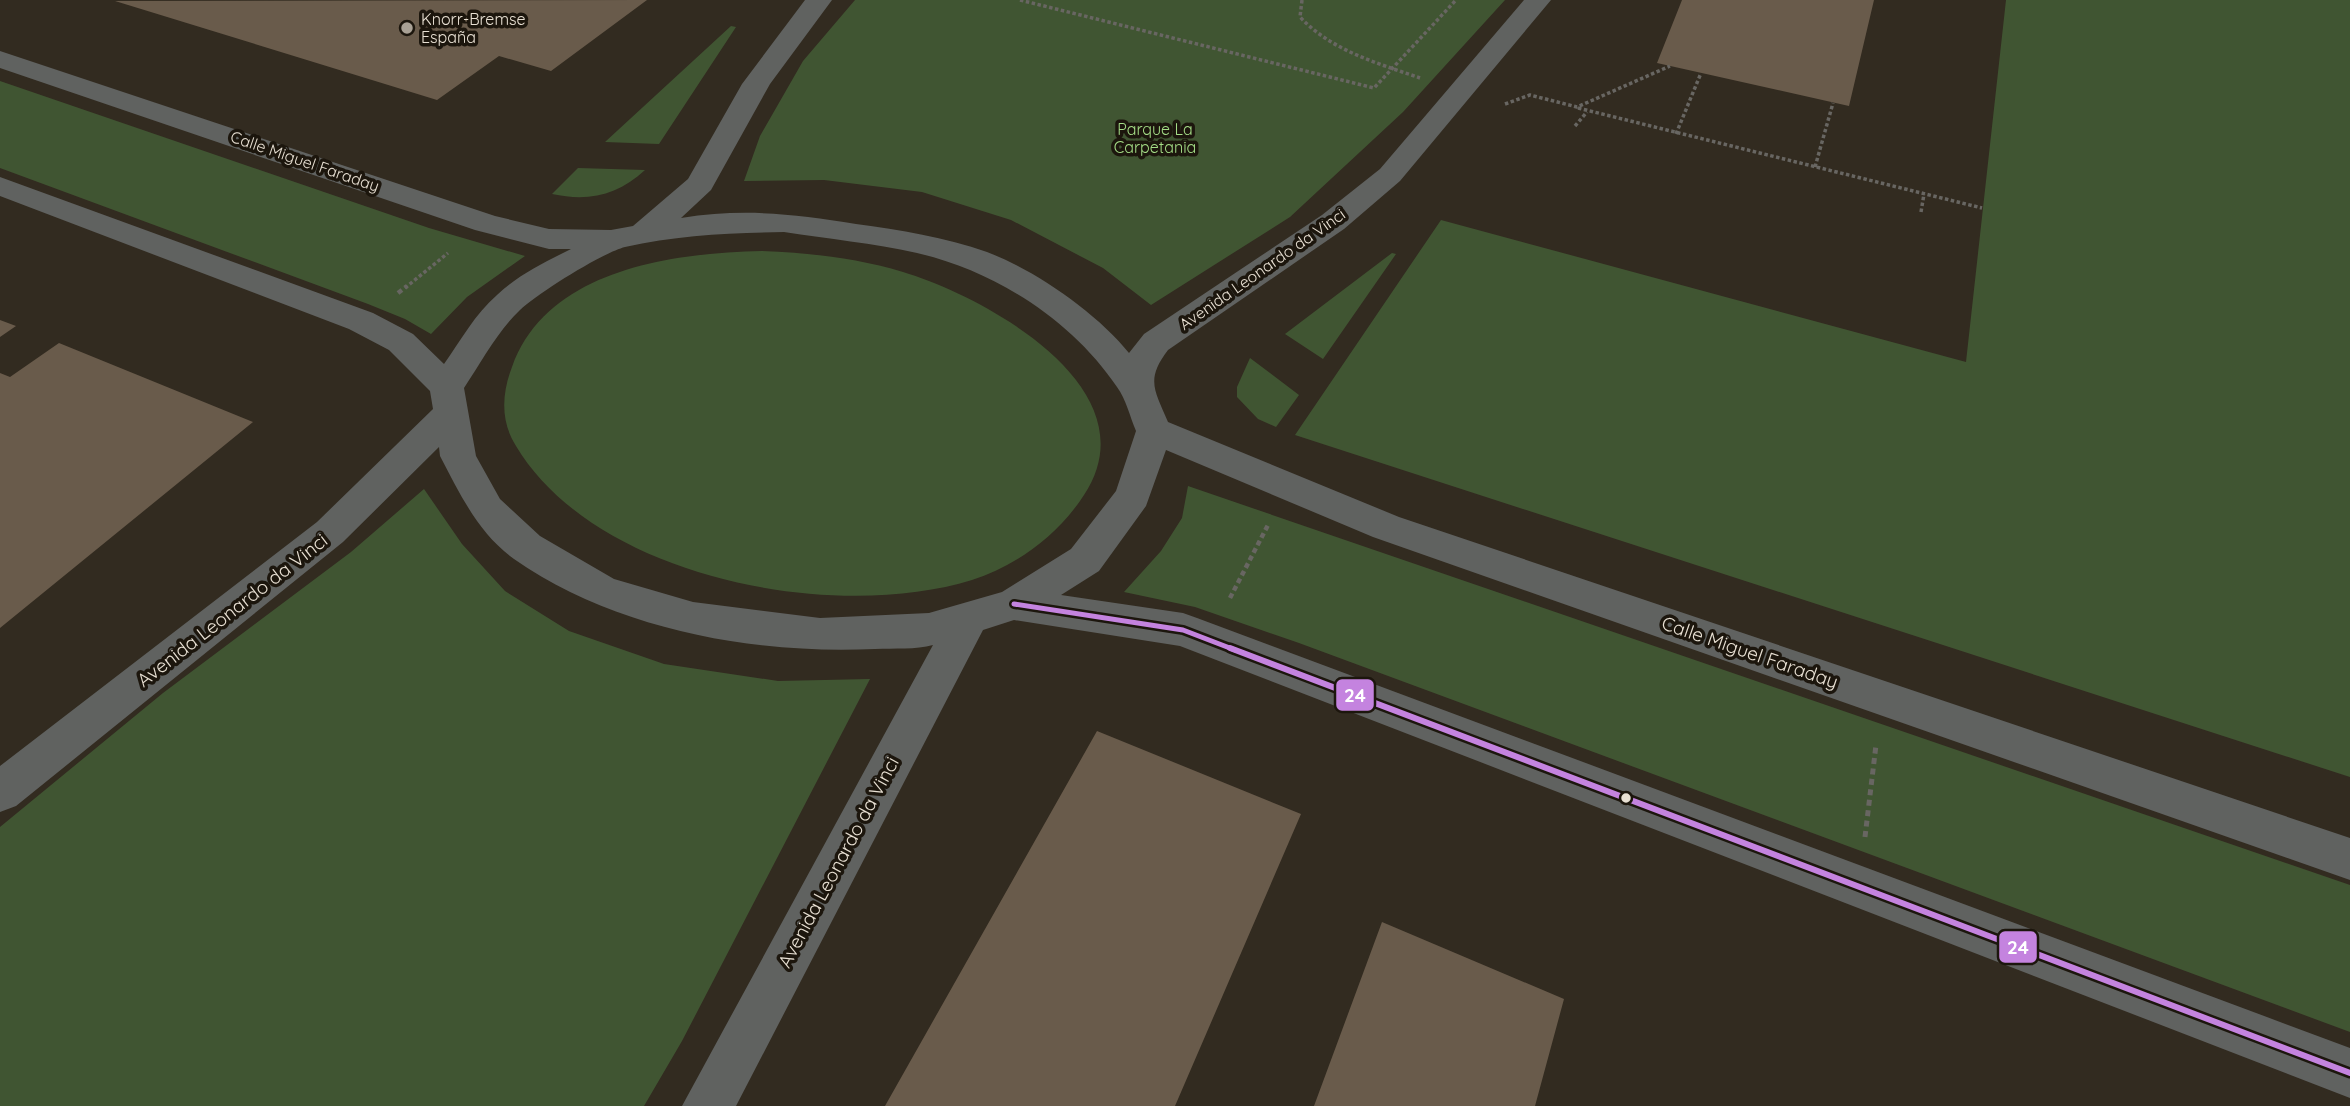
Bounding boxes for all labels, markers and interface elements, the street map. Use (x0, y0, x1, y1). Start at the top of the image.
place label: Knorr-Bremse España (421, 9, 526, 47)
marker: Knorr-Bremse España (399, 20, 415, 36)
park label: Parque La Carpetania (1114, 119, 1196, 157)
street label: Calle Miguel Faraday (228, 126, 382, 196)
street label: Avenida Leonardo da Vinci (1175, 204, 1349, 334)
street label: Avenida Leonardo da Vinci (132, 528, 332, 692)
street label: Calle Miguel Faraday (1658, 610, 1842, 694)
line badge: 24 (1335, 678, 1375, 712)
text: 24 (1344, 683, 1366, 707)
street label: Avenida Leonardo da Vinci (772, 752, 904, 972)
unlabelled marker (1619, 791, 1633, 805)
line badge: 24 (1998, 930, 2038, 964)
text: 24 (2007, 935, 2029, 959)

